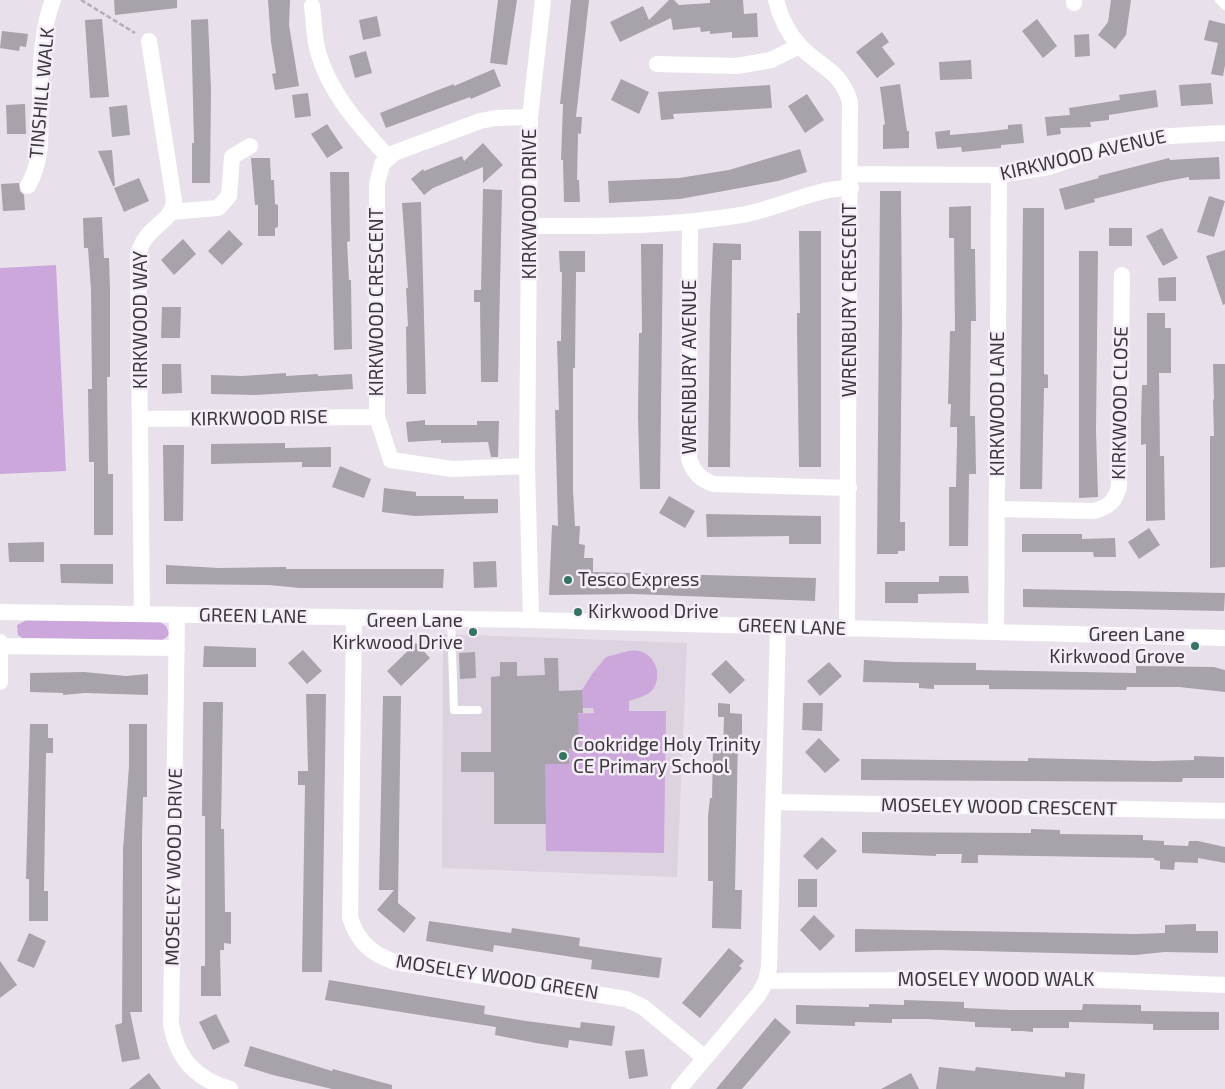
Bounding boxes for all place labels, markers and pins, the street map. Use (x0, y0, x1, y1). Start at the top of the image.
place label: Tesco Express (578, 569, 700, 591)
marker: Tesco Express (562, 574, 574, 586)
place label: Kirkwood Drive (588, 601, 719, 623)
marker: Kirkwood Drive (572, 606, 584, 618)
place label: Green Lane Kirkwood Drive (332, 610, 463, 654)
place label: Green Lane Kirkwood Grove (1049, 624, 1185, 668)
marker: Green Lane Kirkwood Drive (467, 626, 479, 638)
marker: Green Lane Kirkwood Grove (1189, 640, 1201, 652)
place label: Cookridge Holy Trinity CE Primary School (573, 734, 761, 778)
marker: Cookridge Holy Trinity CE Primary School (557, 750, 569, 762)

